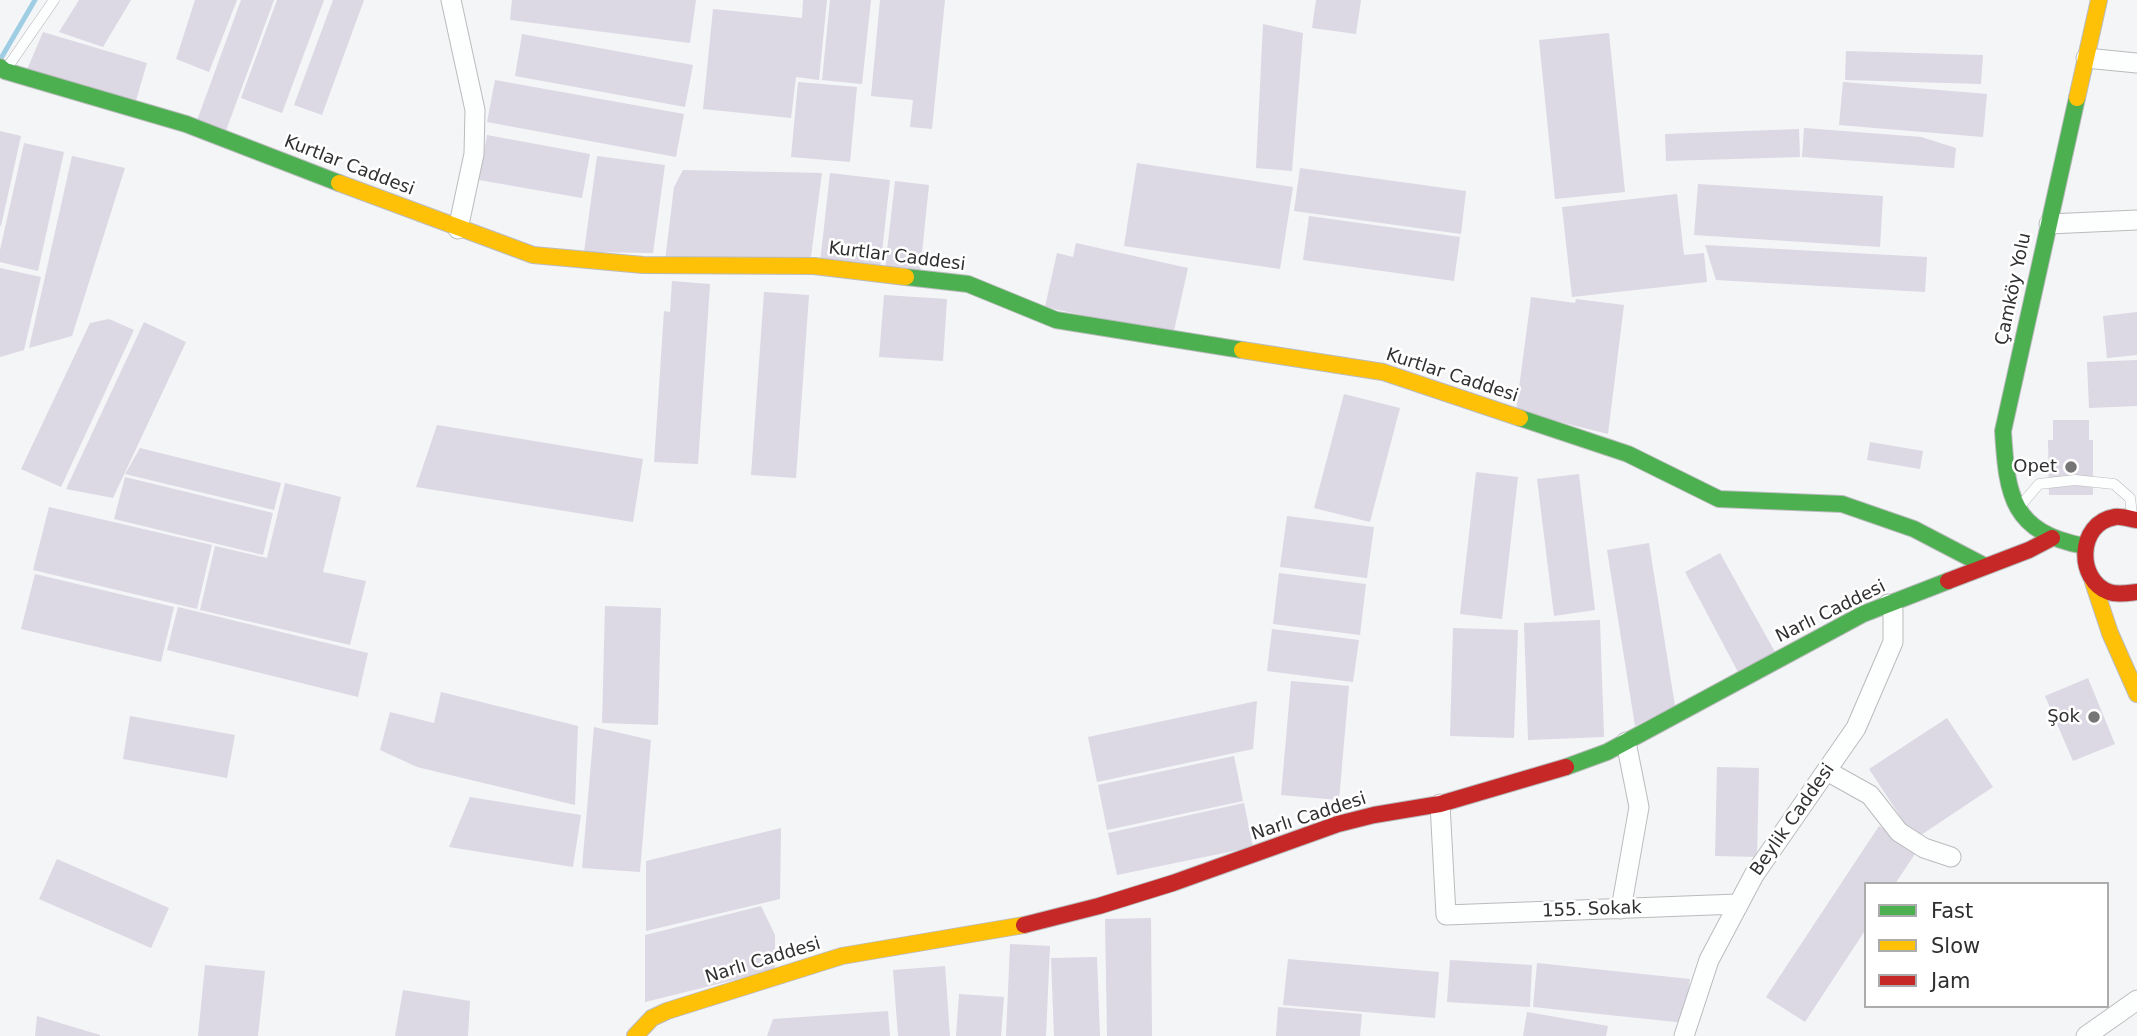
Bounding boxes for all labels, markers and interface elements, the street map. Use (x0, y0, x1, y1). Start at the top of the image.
street label: Kurtlar Caddesi (281, 131, 417, 201)
street label: Çamköy Yolu (1992, 231, 2036, 347)
street label: Kurtlar Caddesi (827, 238, 967, 276)
street label: Kurtlar Caddesi (1383, 344, 1521, 408)
place label: Opet (2013, 456, 2057, 478)
marker: Opet (2063, 459, 2079, 475)
street label: Narlı Caddesi (1773, 576, 1889, 648)
place label: Şok (2047, 706, 2080, 728)
marker: Şok (2086, 709, 2102, 725)
street label: Beylik Caddesi (1746, 760, 1840, 880)
street label: Narlı Caddesi (1249, 788, 1369, 846)
legend (1864, 882, 2109, 1008)
street label: 155. Sokak (1542, 897, 1642, 923)
text: Fast (1931, 899, 1973, 923)
street label: Narlı Caddesi (703, 933, 823, 989)
text: Slow (1931, 934, 1980, 958)
text: Jam (1931, 969, 1971, 993)

